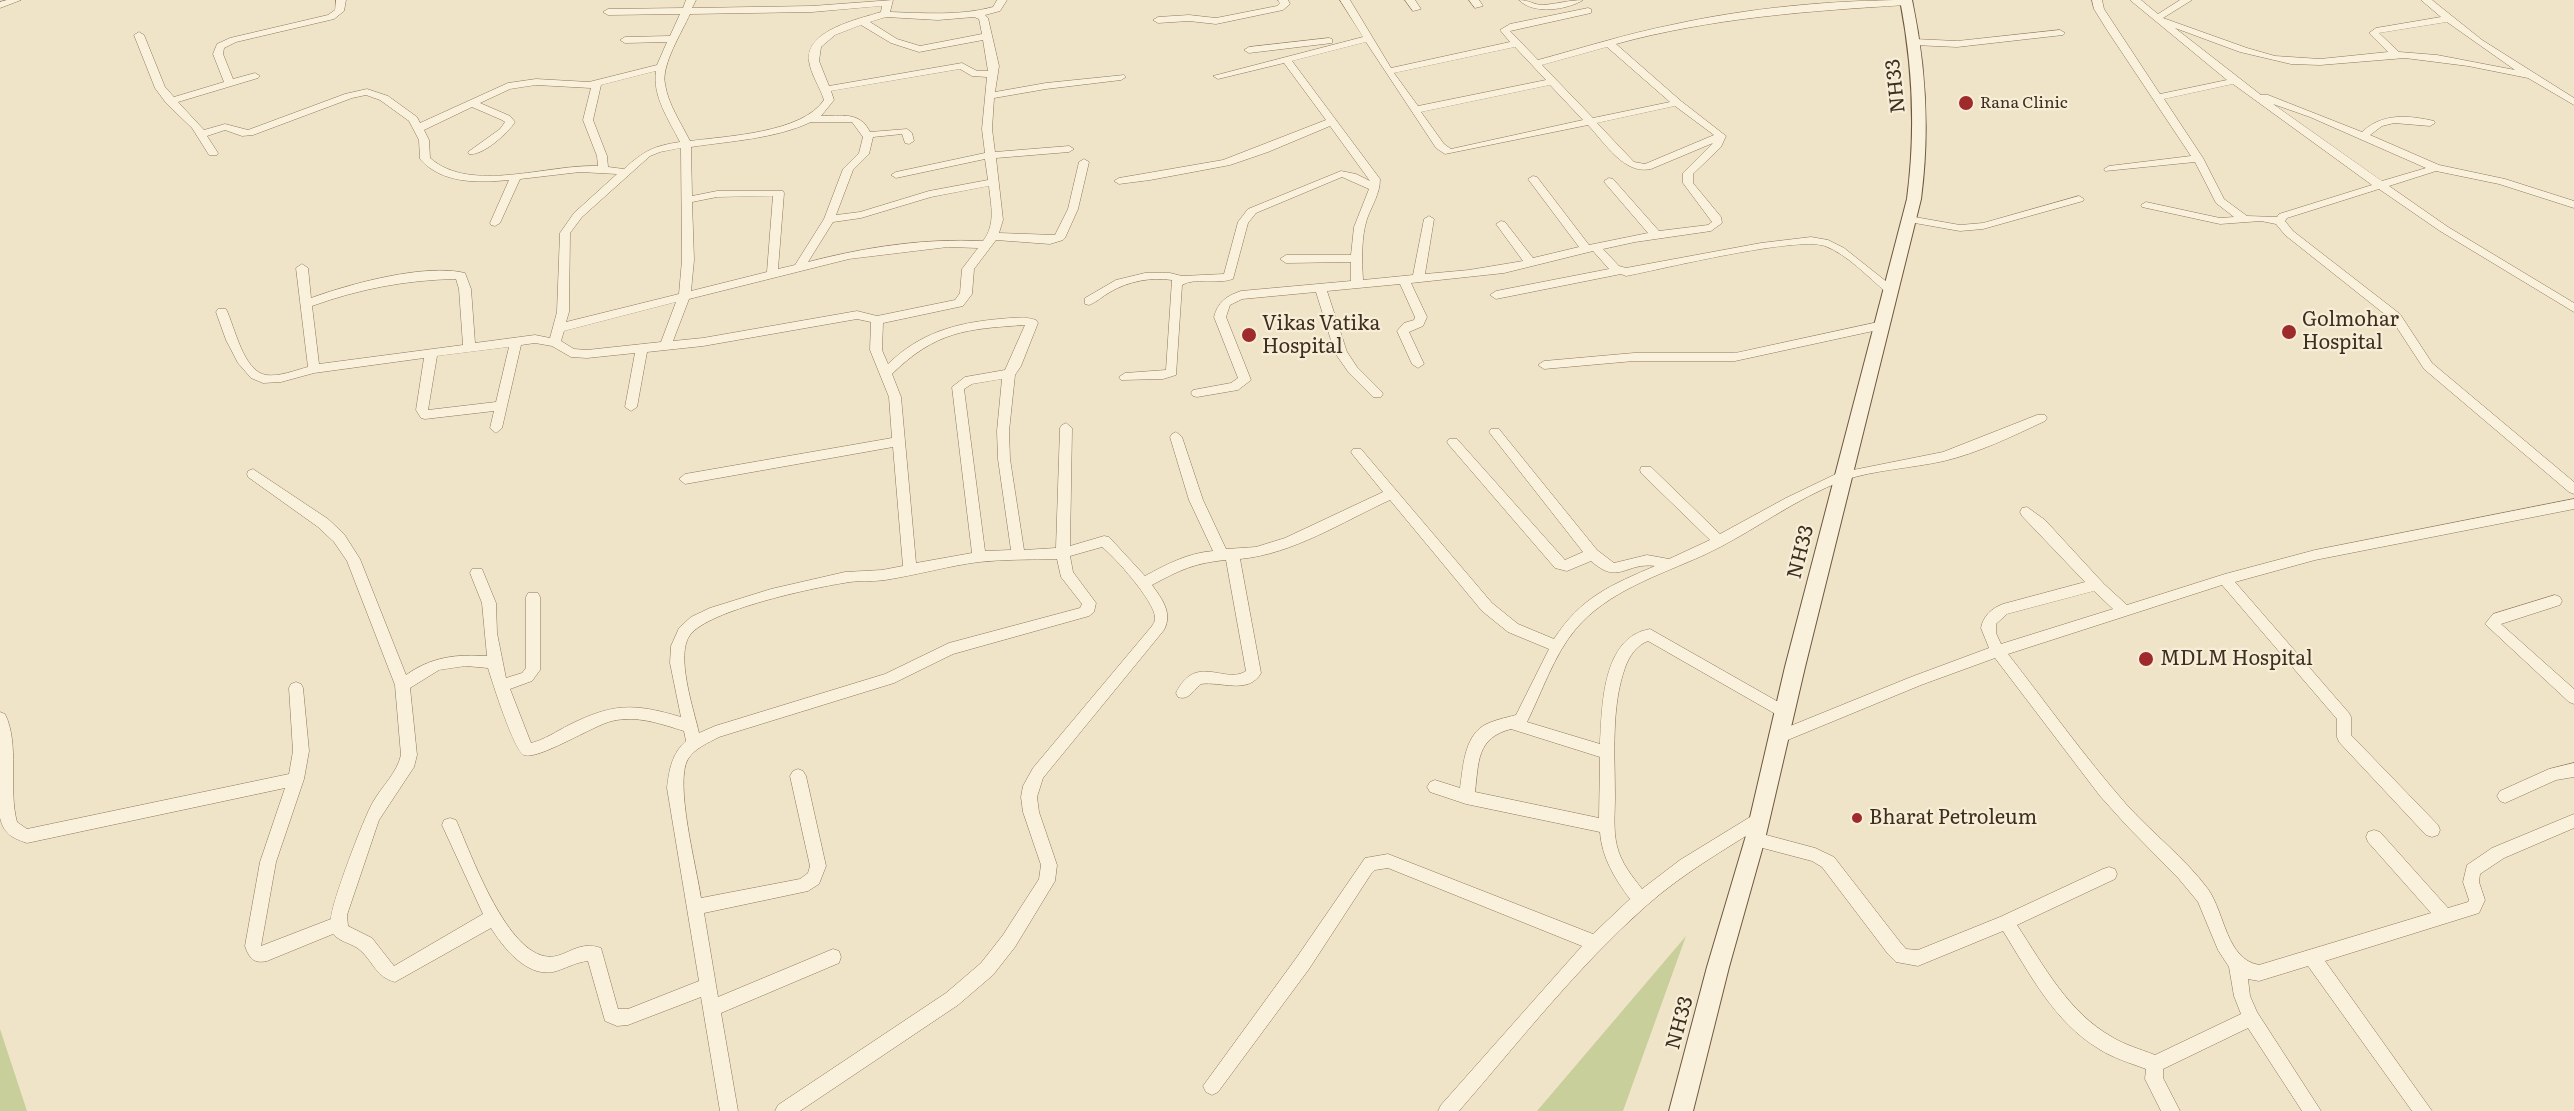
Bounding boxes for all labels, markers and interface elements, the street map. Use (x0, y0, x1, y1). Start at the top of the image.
street label: NH33 (1881, 58, 1911, 114)
place label: Rana Clinic (1980, 93, 2068, 113)
marker: Rana Clinic (1957, 94, 1975, 112)
place label: Golmohar Hospital (2302, 308, 2399, 355)
place label: Vikas Vatika Hospital (1262, 312, 1380, 359)
marker: Golmohar Hospital (2280, 323, 2298, 341)
marker: Vikas Vatika Hospital (1240, 326, 1258, 344)
street label: NH33 (1783, 523, 1819, 581)
place label: MDLM Hospital (2160, 647, 2313, 671)
marker: MDLM Hospital (2137, 650, 2155, 668)
place label: Bharat Petroleum (1869, 806, 2037, 830)
marker: Bharat Petroleum (1850, 811, 1864, 825)
street label: NH33 (1661, 994, 1699, 1052)

